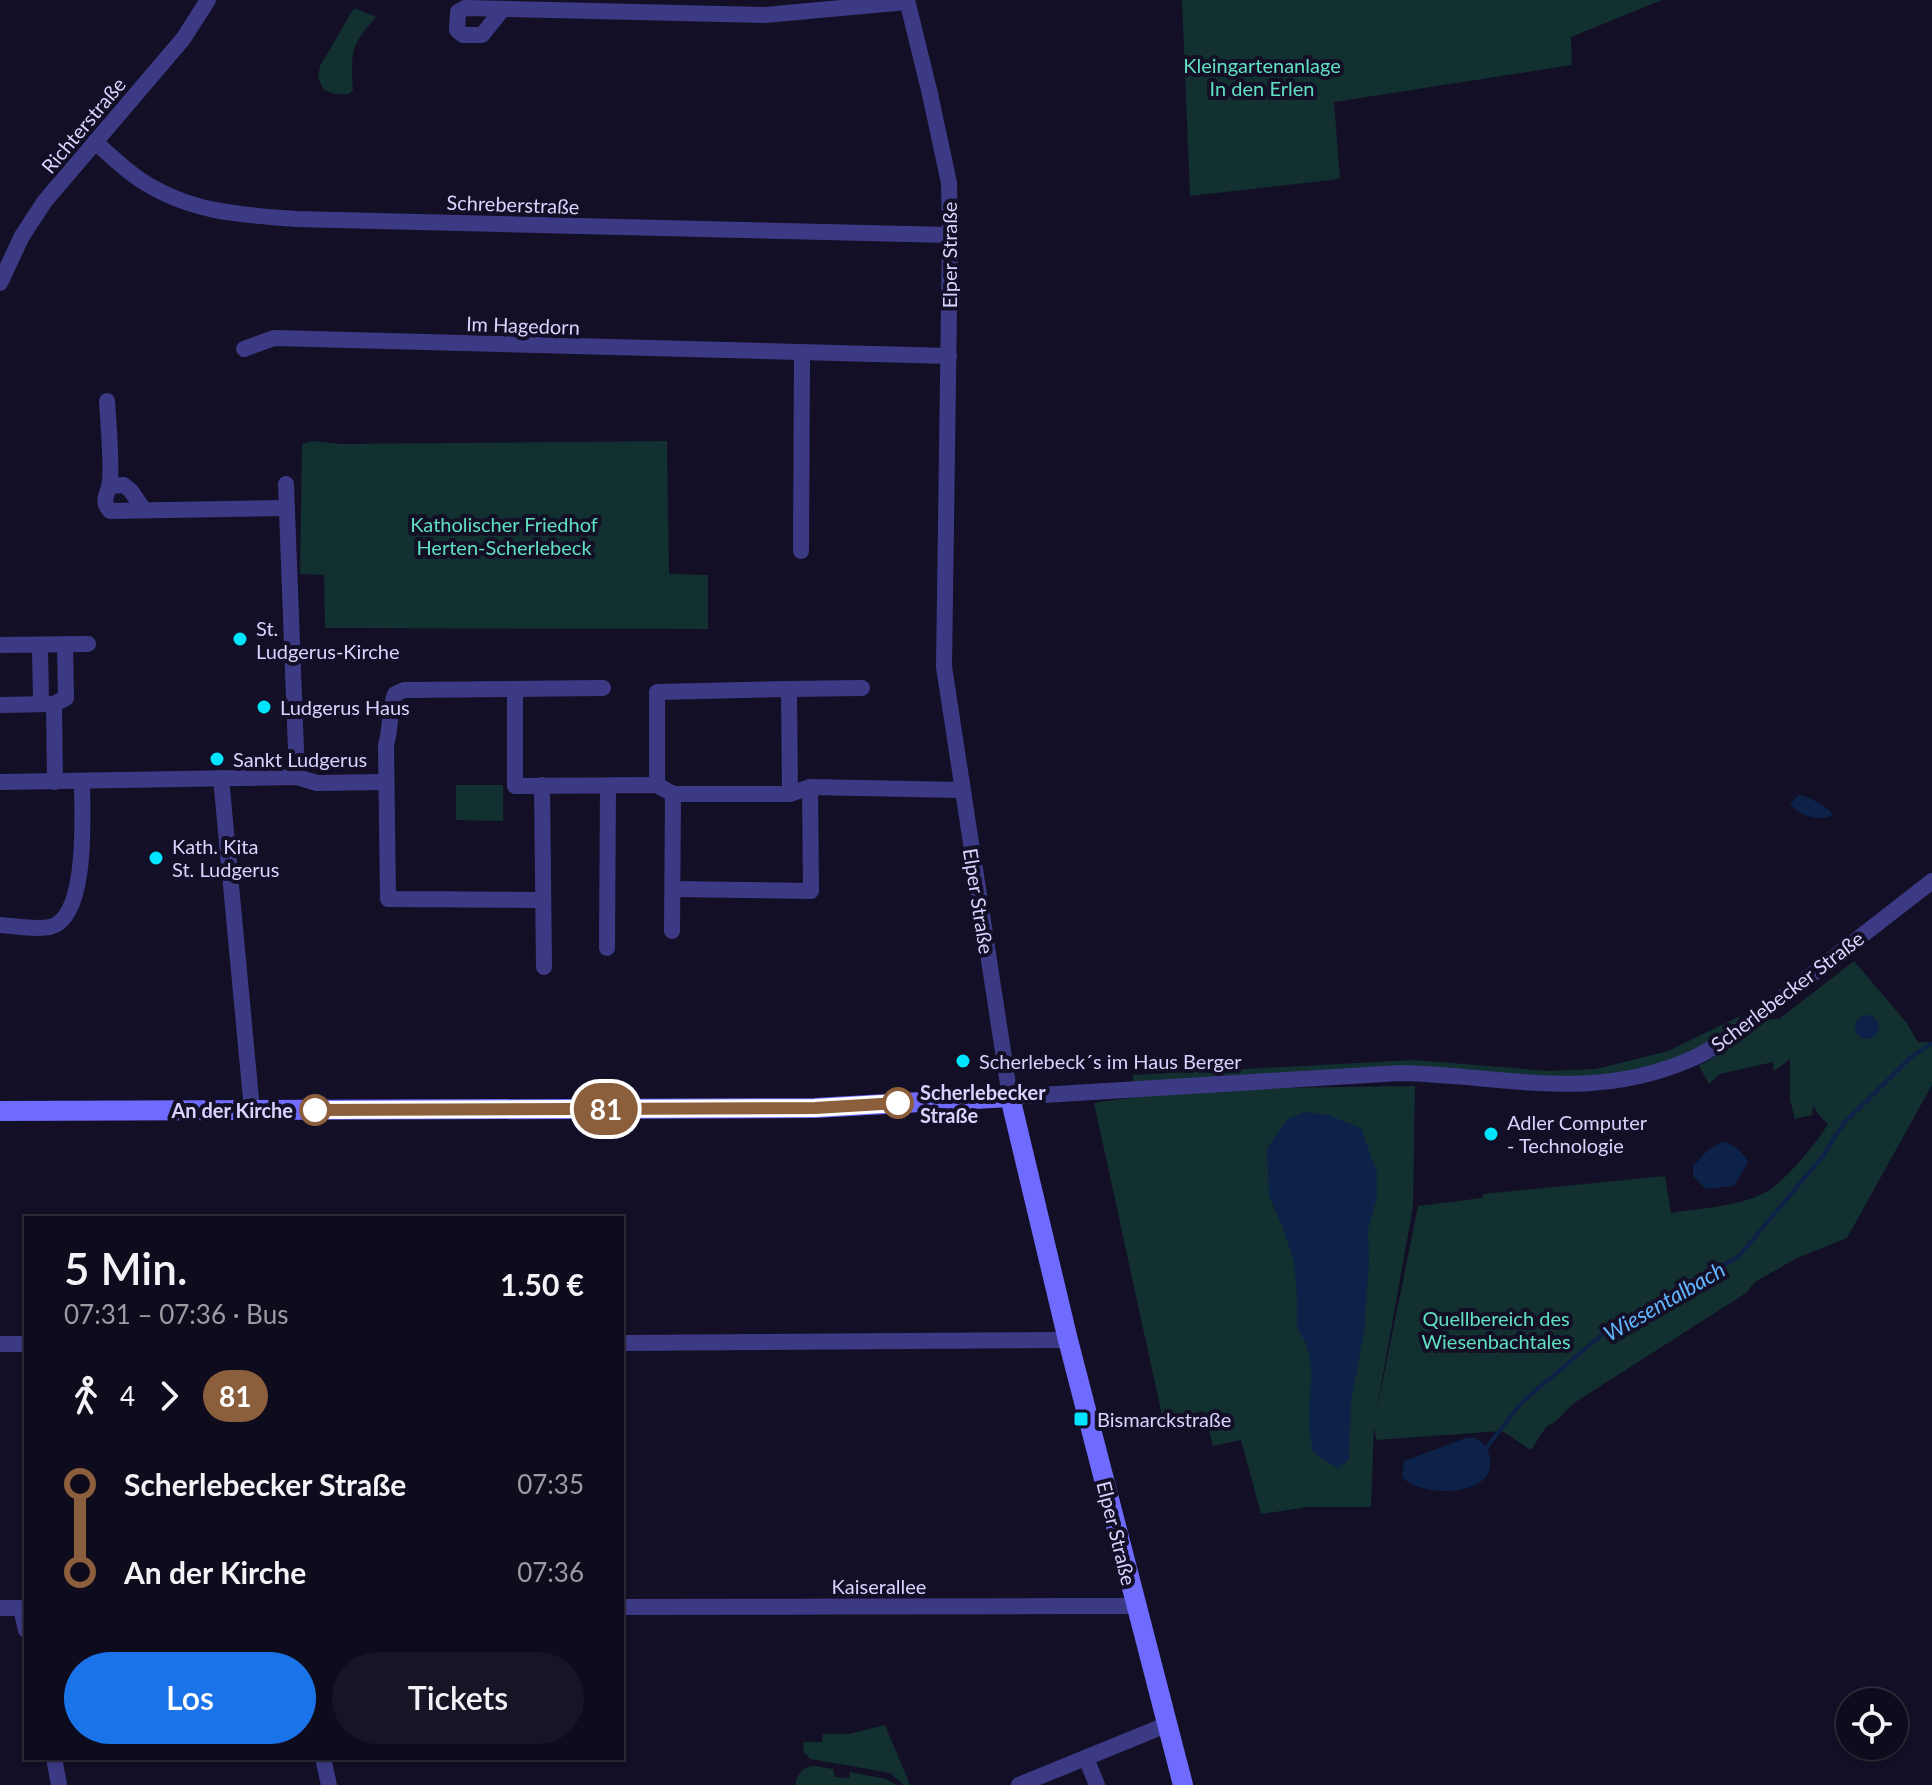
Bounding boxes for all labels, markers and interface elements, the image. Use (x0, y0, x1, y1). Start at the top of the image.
park label: Kleingartenanlage In den Erlen (1183, 53, 1341, 100)
street label: Richterstraße (36, 72, 130, 178)
street label: Schreberstraße (446, 190, 580, 218)
street label: Elper Straße (937, 202, 961, 308)
street label: Im Hagedorn (466, 311, 580, 339)
park label: Katholischer Friedhof Herten-Scherlebeck (410, 512, 598, 559)
place label: St. Ludgerus-Kirche (256, 616, 400, 663)
marker: St. Ludgerus-Kirche (231, 630, 249, 648)
place label: Ludgerus Haus (280, 695, 410, 719)
marker: Ludgerus Haus (255, 698, 273, 716)
place label: Sankt Ludgerus (233, 747, 367, 771)
marker: Sankt Ludgerus (208, 750, 226, 768)
place label: Kath. Kita St. Ludgerus (172, 834, 279, 881)
street label: Elper Straße (959, 846, 999, 956)
marker: Kath. Kita St. Ludgerus (147, 849, 165, 867)
street label: Scherlebecker Straße (1706, 926, 1868, 1056)
place label: Scherlebeck´s im Haus Berger (979, 1049, 1242, 1073)
marker: Scherlebeck´s im Haus Berger (954, 1052, 972, 1070)
place label: Scherlebecker Straße (920, 1080, 1046, 1127)
line badge: 81 (570, 1083, 642, 1135)
marker: Scherlebecker Straße (883, 1088, 913, 1118)
text: 81 (590, 1092, 622, 1126)
marker: An der Kirche (300, 1095, 330, 1125)
place label: An der Kirche (171, 1098, 293, 1122)
place label: Adler Computer - Technologie (1507, 1110, 1648, 1157)
marker: Adler Computer - Technologie (1482, 1125, 1500, 1143)
text: 5 Min. (64, 1242, 187, 1294)
water label: Wiesentalbach (1598, 1255, 1730, 1347)
text: 1.50 € (500, 1266, 584, 1302)
text: 07:31 – 07:36 · Bus (64, 1298, 288, 1330)
park label: Quellbereich des Wiesenbachtales (1421, 1306, 1571, 1353)
icon: walk (64, 1374, 108, 1418)
icon: forward (147, 1374, 191, 1418)
text: 81 (219, 1379, 252, 1413)
text: 4 (120, 1380, 135, 1412)
place label: Bismarckstraße (1097, 1407, 1231, 1431)
marker: Bismarckstraße (1072, 1410, 1090, 1428)
text: Scherlebecker Straße (124, 1466, 406, 1502)
text: 07:35 (517, 1468, 584, 1500)
street label: Elper Straße (1092, 1478, 1142, 1588)
text: An der Kirche (124, 1554, 306, 1590)
text: 07:36 (517, 1556, 584, 1588)
street label: Kaiserallee (832, 1574, 926, 1598)
button: Los (64, 1652, 316, 1744)
button: Tickets (332, 1652, 584, 1744)
map controls (1836, 1688, 1908, 1760)
button: locate (1836, 1688, 1908, 1760)

